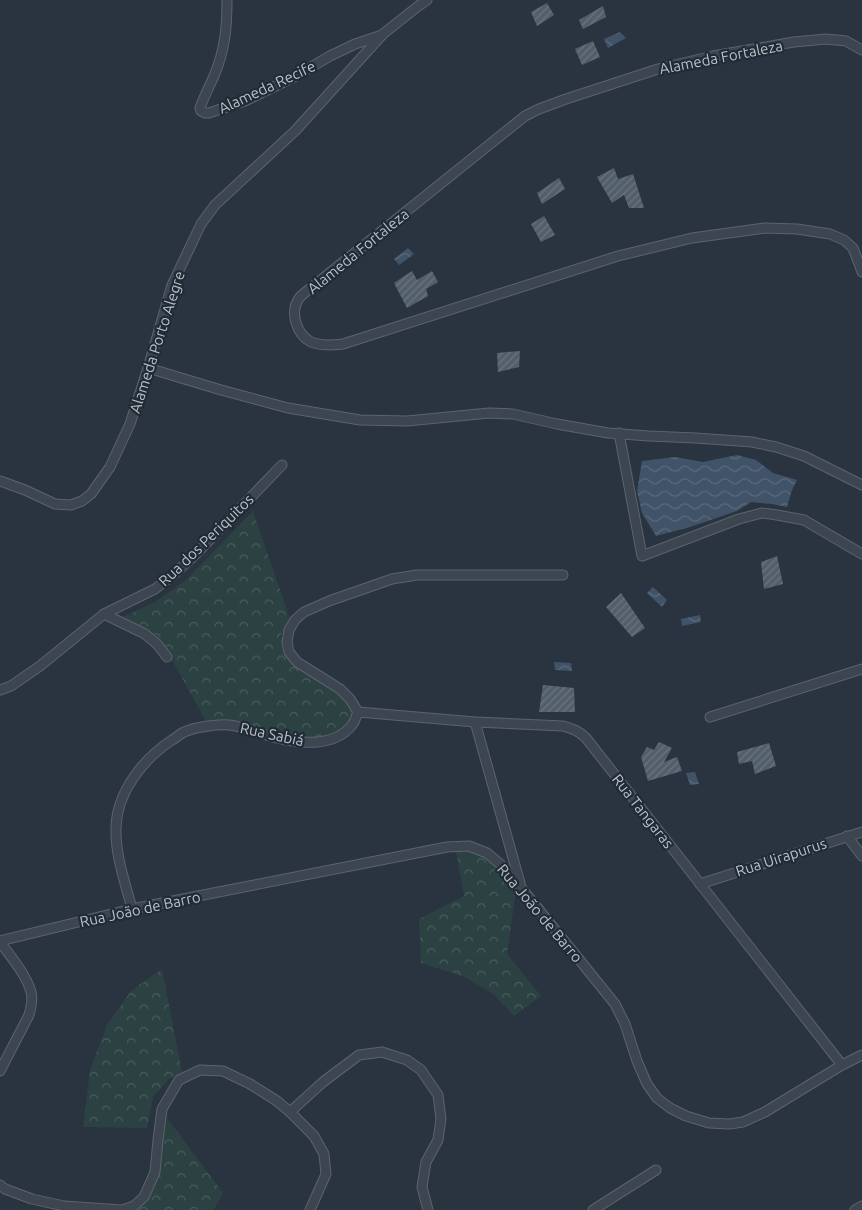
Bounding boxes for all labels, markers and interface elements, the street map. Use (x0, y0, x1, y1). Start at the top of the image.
street label: Alameda Fortaleza (658, 37, 784, 77)
street label: Alameda Recife (216, 57, 318, 117)
street label: Alameda Fortaleza (304, 205, 412, 297)
street label: Alameda Porto Alegre (126, 269, 188, 415)
street label: Rua dos Periquitos (155, 490, 257, 590)
street label: Rua Sabiá (239, 719, 305, 749)
street label: Rua Tangaras (609, 771, 677, 851)
street label: Rua Uirapurus (733, 834, 829, 880)
street label: Rua João de Barro (494, 860, 586, 966)
street label: Rua João de Barro (78, 888, 202, 930)

